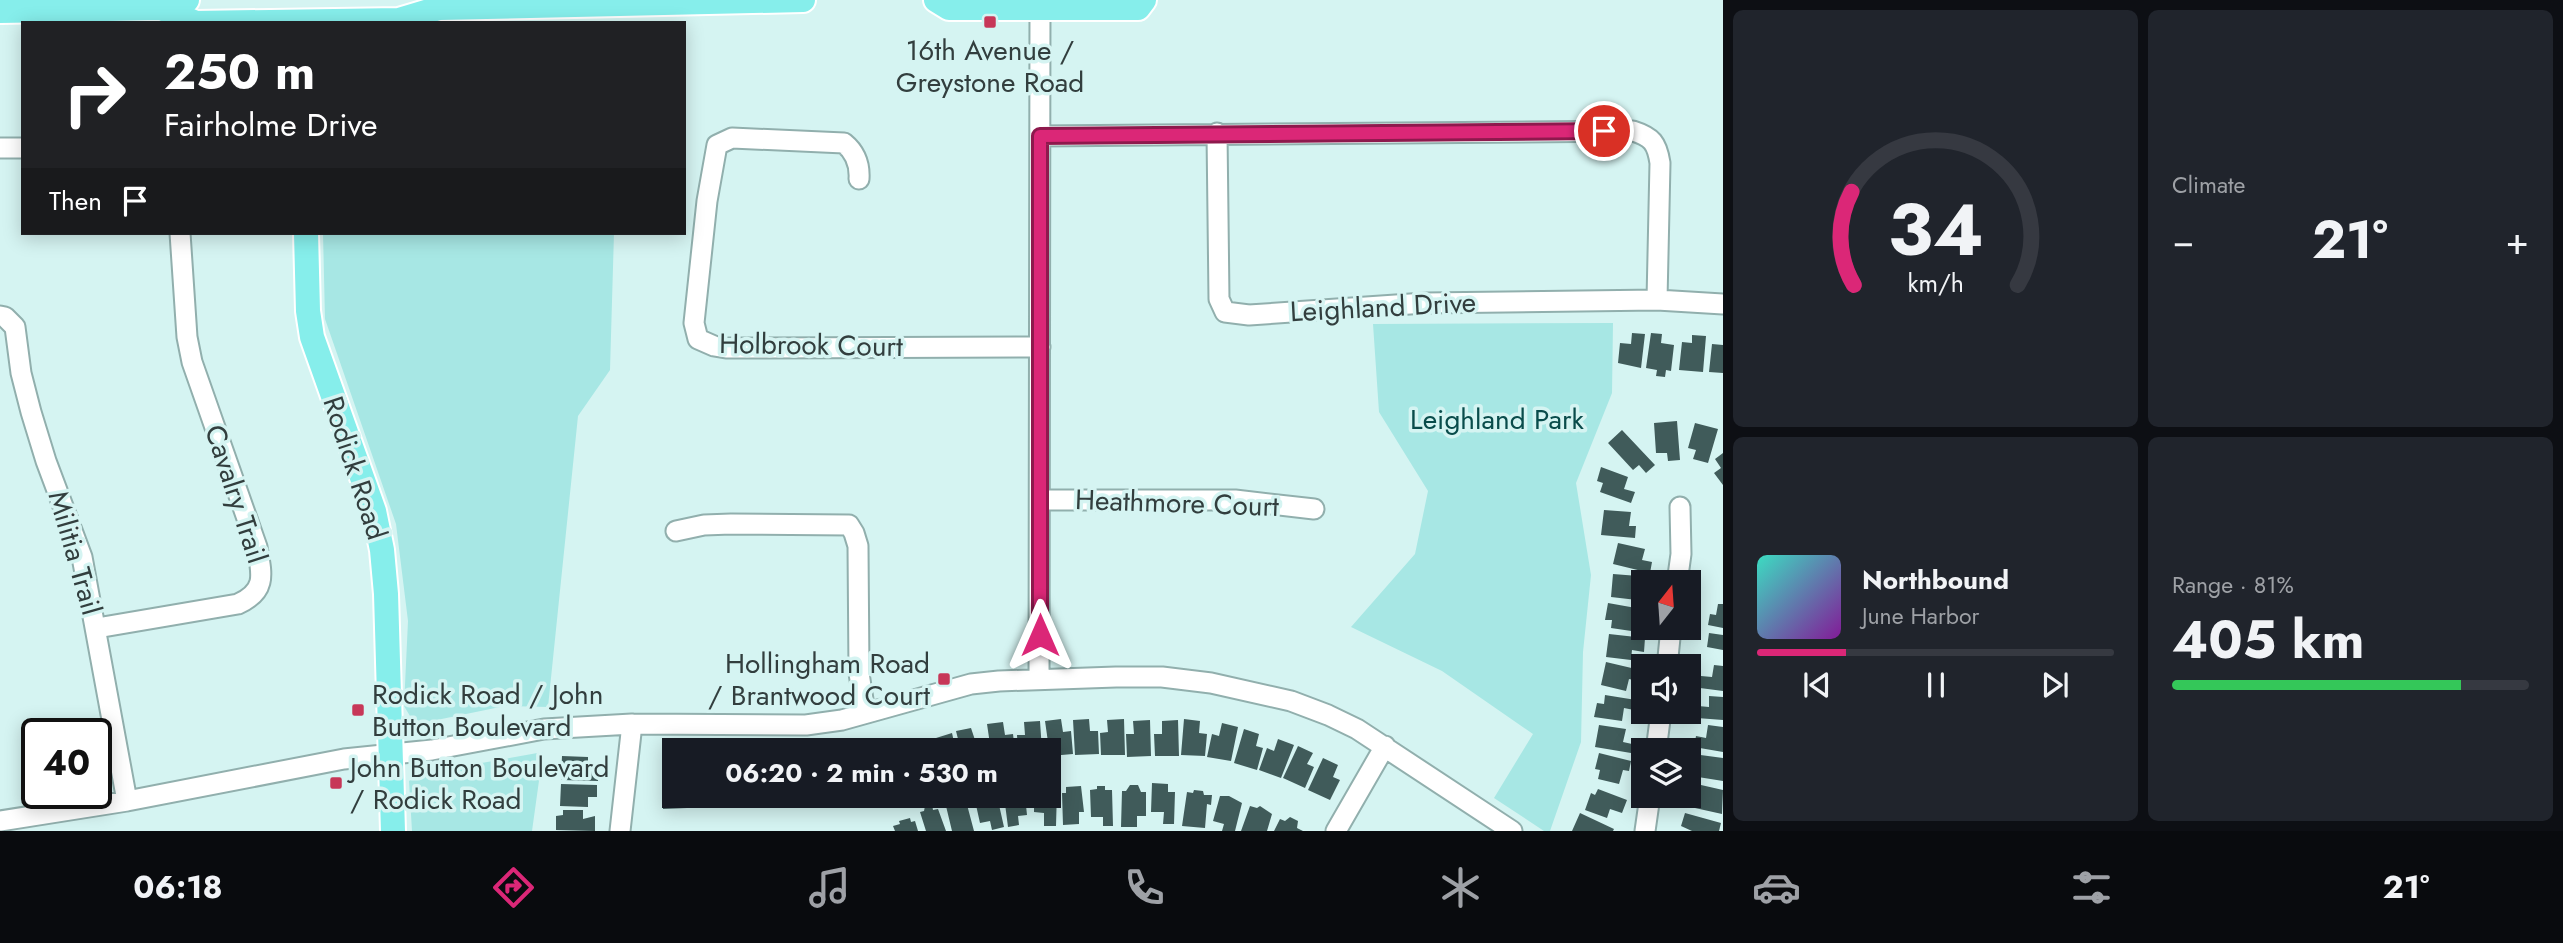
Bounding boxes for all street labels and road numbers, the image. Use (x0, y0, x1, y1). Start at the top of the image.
street label: Leighland Drive (1289, 282, 1477, 332)
street label: Holbrook Court (719, 323, 903, 367)
street label: Rodick Road (313, 391, 397, 545)
street label: Cavalry Trail (194, 419, 278, 569)
street label: Heathmore Court (1074, 479, 1280, 527)
street label: Militia Trail (38, 486, 112, 620)

